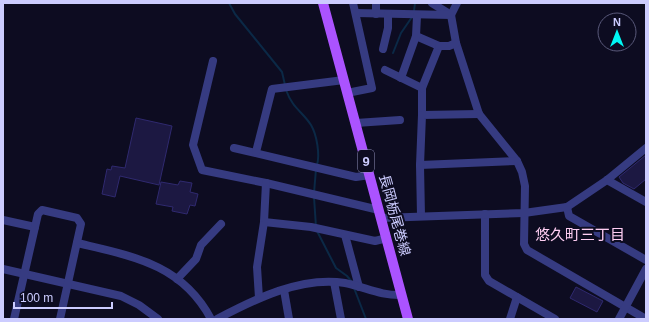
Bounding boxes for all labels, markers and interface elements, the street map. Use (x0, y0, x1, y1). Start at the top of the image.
north arrow (597, 12, 637, 52)
text: N (613, 16, 621, 28)
road number: 9 (358, 150, 374, 172)
street label: 長岡栃尾巻線 (376, 172, 414, 258)
district label: 悠久町三丁目 (535, 226, 625, 243)
scale bar (14, 284, 112, 310)
text: 100 m (20, 291, 53, 305)

